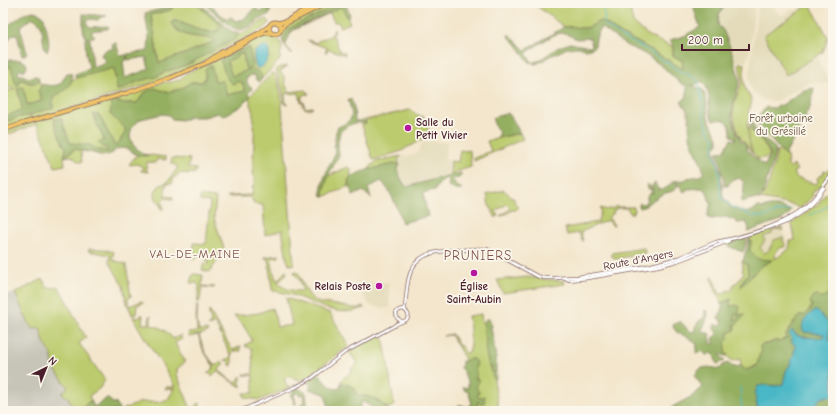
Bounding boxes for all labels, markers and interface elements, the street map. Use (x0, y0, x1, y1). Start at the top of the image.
scale bar (682, 26, 749, 52)
text: 200 m (688, 33, 723, 47)
park label: Forêt urbaine du Grésillé (749, 112, 813, 138)
place label: Salle du Petit Vivier (416, 116, 468, 142)
marker: Salle du Petit Vivier (403, 123, 413, 133)
district label: VAL-DE-MAINE (150, 247, 240, 261)
street label: Route d'Angers (602, 247, 674, 273)
district label: PRUNIERS (444, 248, 512, 263)
marker: Église Saint-Aubin (469, 268, 479, 278)
place label: Église Saint-Aubin (447, 279, 501, 306)
place label: Relais Poste (315, 280, 372, 293)
marker: Relais Poste (374, 281, 384, 291)
north arrow (26, 348, 66, 388)
text: N (45, 354, 60, 368)

